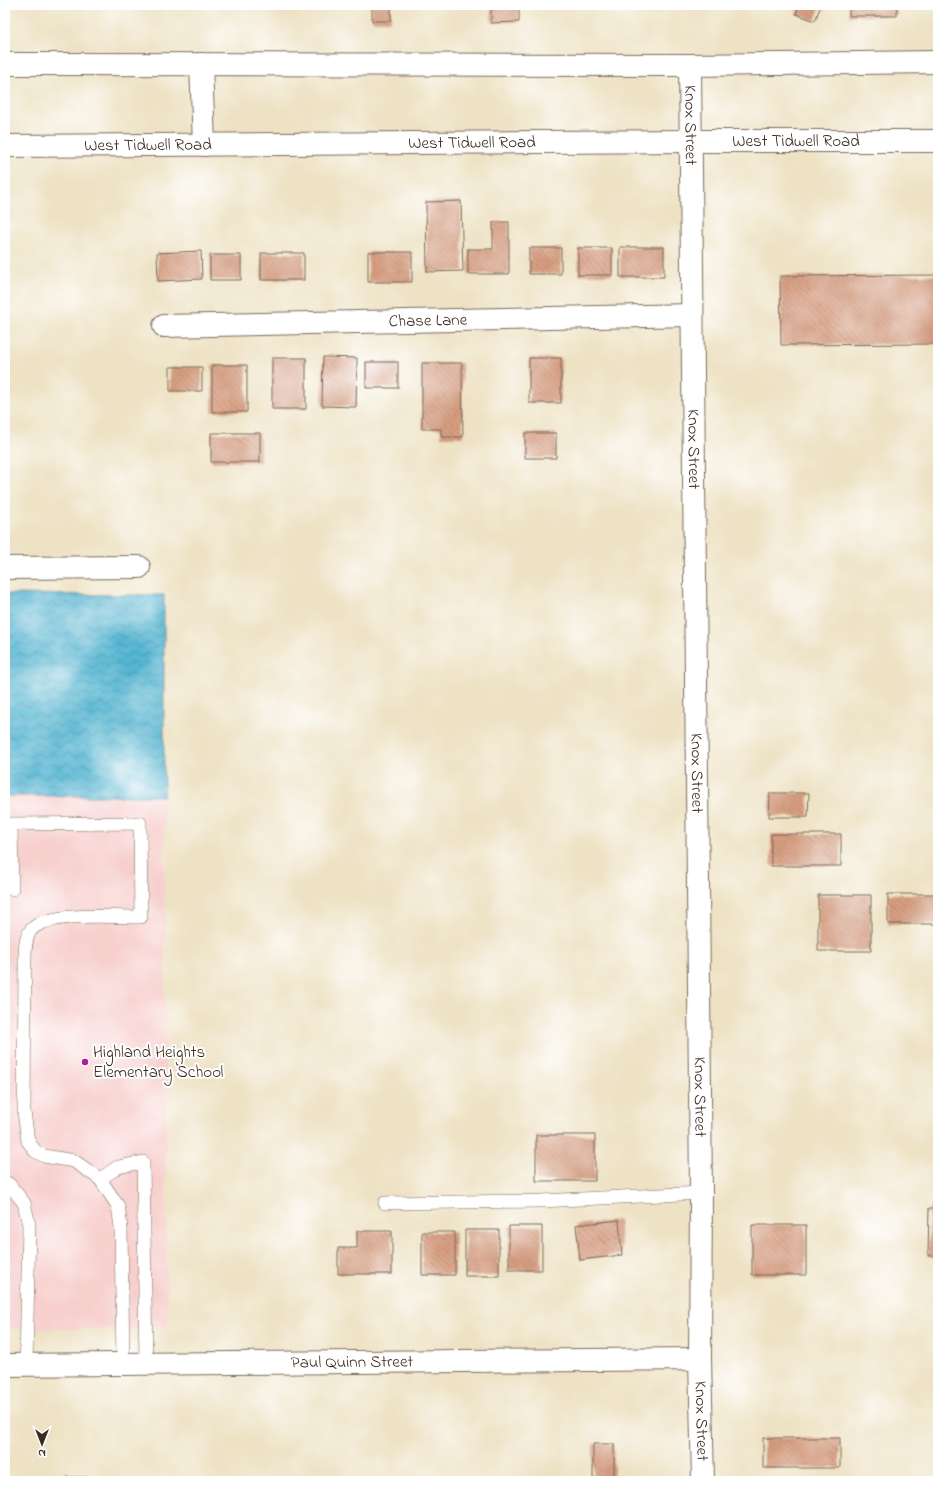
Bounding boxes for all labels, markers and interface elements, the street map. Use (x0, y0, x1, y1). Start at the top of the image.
street label: Knox Street (678, 85, 703, 166)
street label: West Tidwell Road (732, 129, 860, 154)
street label: West Tidwell Road (408, 130, 536, 156)
street label: West Tidwell Road (84, 132, 212, 158)
street label: Chase Lane (388, 307, 468, 334)
street label: Knox Street (681, 409, 707, 490)
street label: Knox Street (684, 733, 710, 813)
place label: Highland Heights Elementary School (93, 1040, 224, 1086)
marker: Highland Heights Elementary School (80, 1057, 90, 1067)
street label: Knox Street (687, 1057, 713, 1137)
street label: Paul Quinn Street (291, 1349, 414, 1375)
street label: Knox Street (688, 1381, 715, 1462)
north arrow (22, 1424, 62, 1464)
text: N (38, 1445, 46, 1461)

